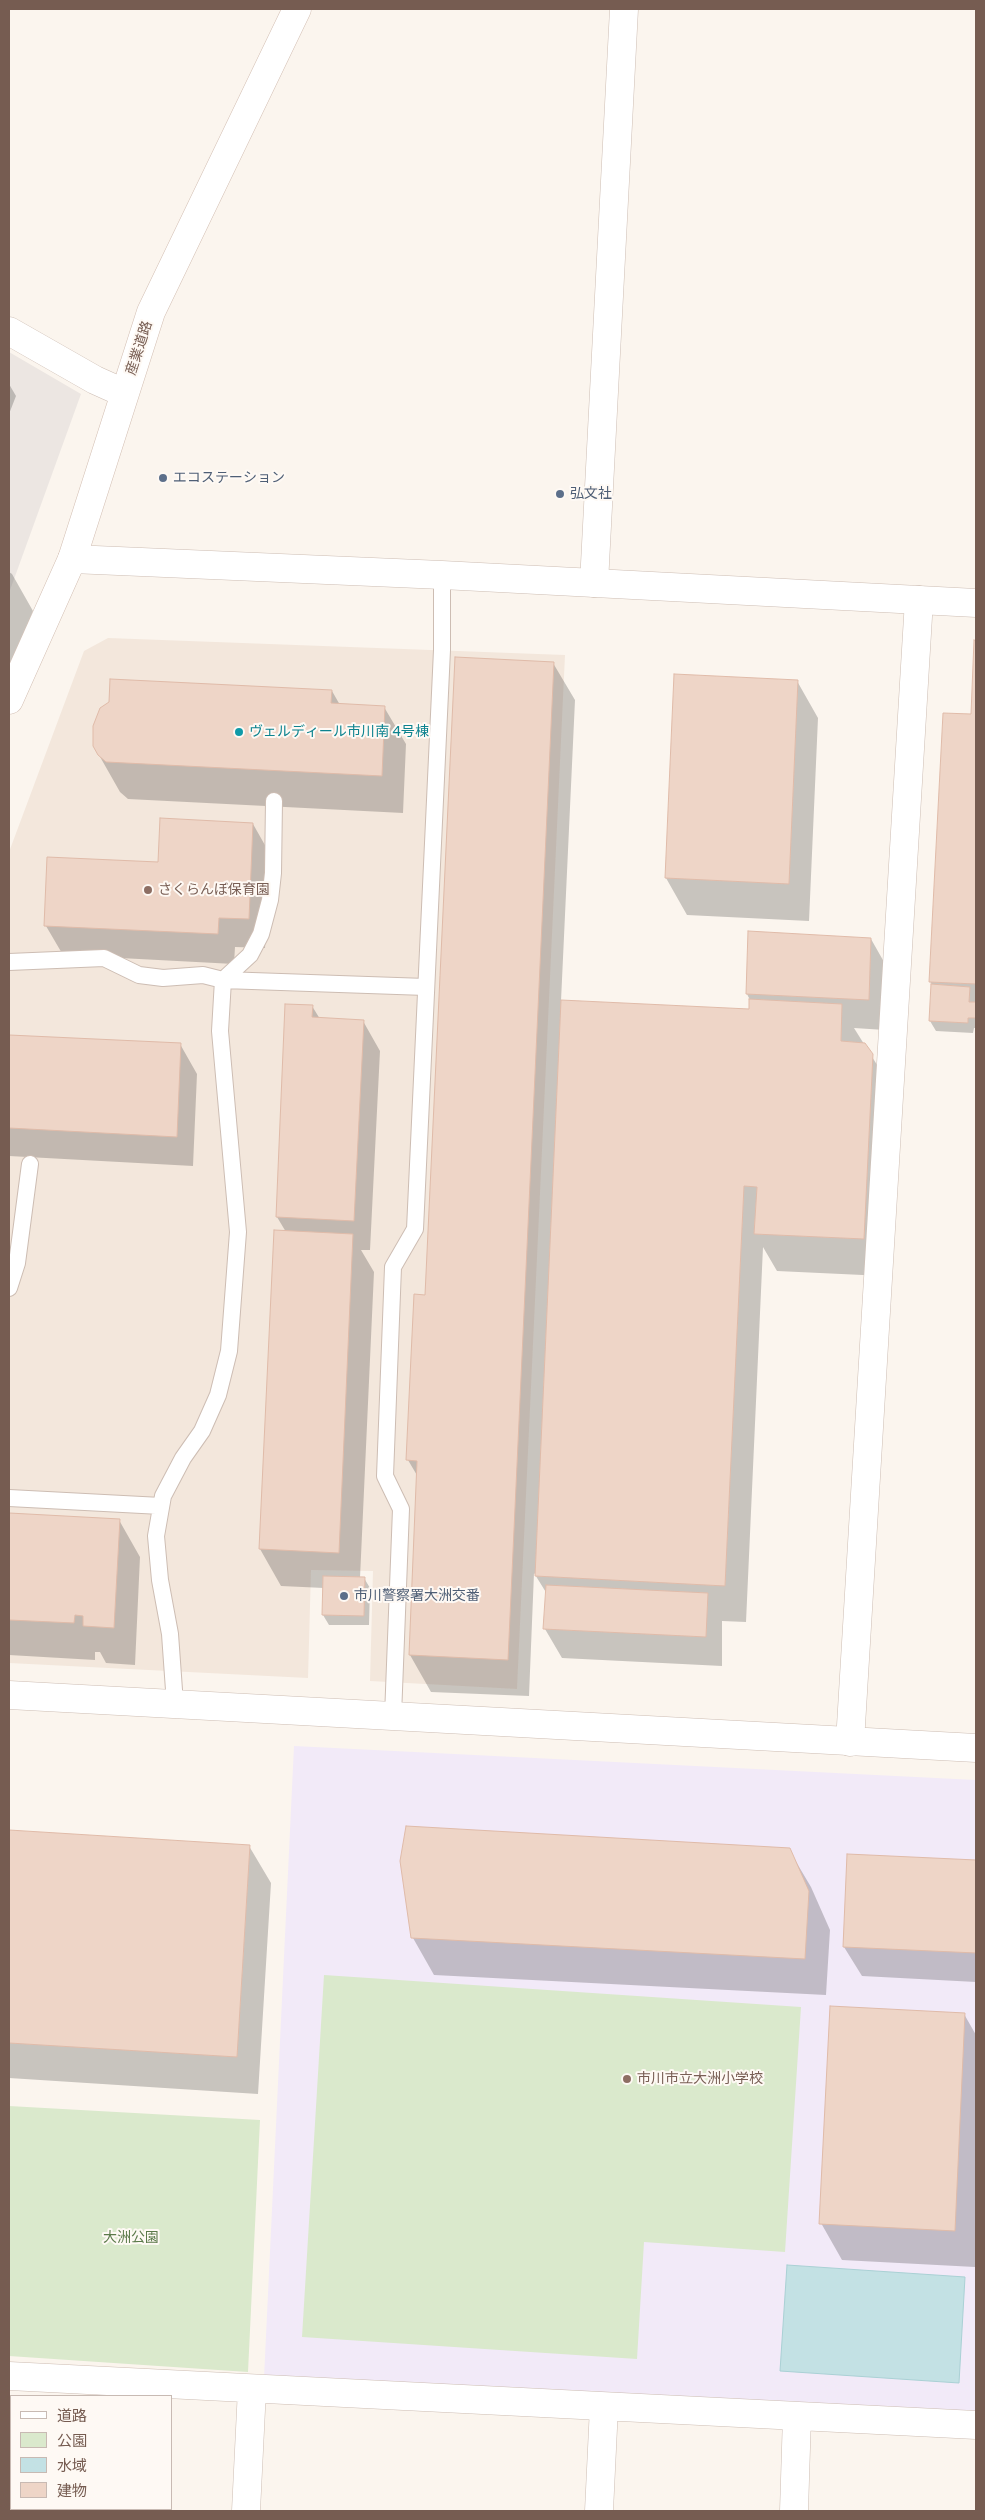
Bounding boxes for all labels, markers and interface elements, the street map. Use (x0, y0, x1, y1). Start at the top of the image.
street label: 産業道路 (122, 319, 156, 377)
place label: エコステーション (173, 470, 285, 486)
marker: エコステーション (157, 472, 169, 484)
place label: 弘文社 (570, 486, 612, 502)
marker: 弘文社 (554, 488, 566, 500)
place label: ヴェルディール市川南 4号棟 (249, 724, 429, 740)
marker: ヴェルディール市川南 4号棟 (233, 726, 245, 738)
place label: さくらんぼ保育園 (158, 882, 270, 898)
marker: さくらんぼ保育園 (142, 884, 154, 896)
place label: 市川警察署大洲交番 (354, 1588, 480, 1604)
marker: 市川警察署大洲交番 (338, 1590, 350, 1602)
place label: 市川市立大洲小学校 (637, 2071, 763, 2087)
marker: 市川市立大洲小学校 (621, 2073, 633, 2085)
park label: 大洲公園 (103, 2230, 159, 2246)
legend (10, 2395, 172, 2510)
text: 道路 (57, 2406, 87, 2424)
text: 公園 (57, 2431, 87, 2449)
text: 水域 (57, 2456, 87, 2474)
text: 建物 (57, 2481, 87, 2499)

